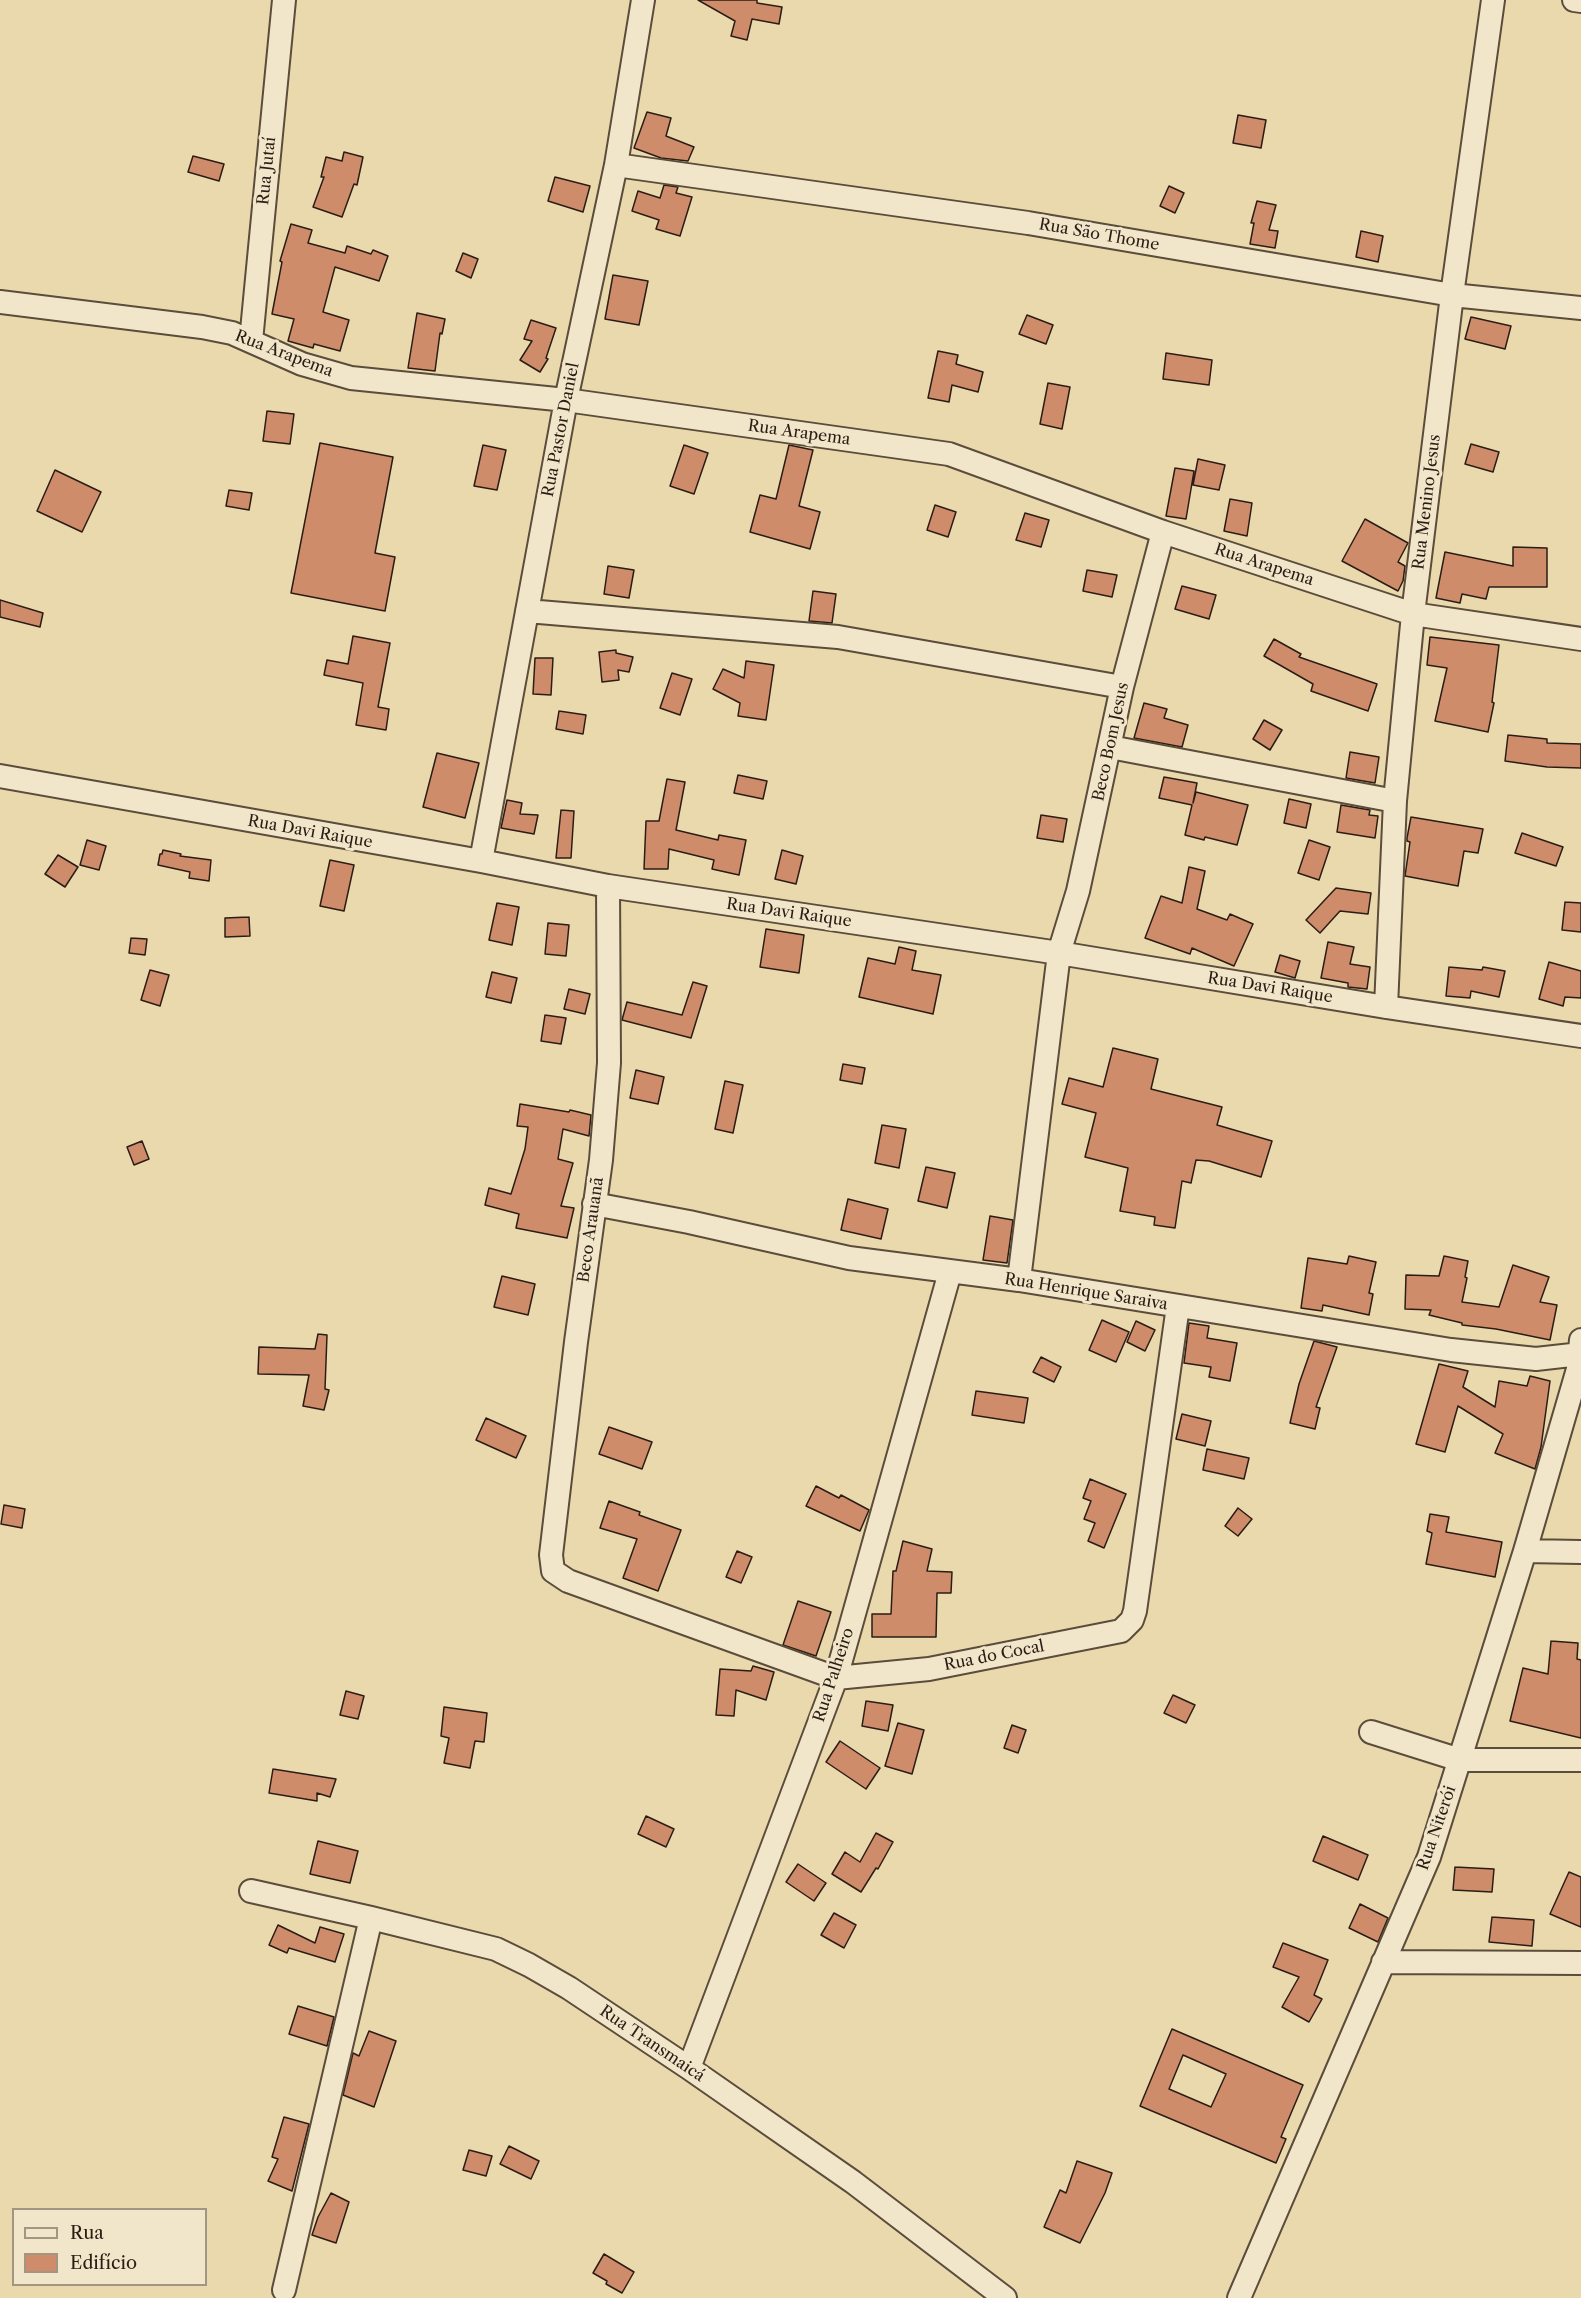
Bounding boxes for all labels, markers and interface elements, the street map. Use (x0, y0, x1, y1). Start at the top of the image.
street label: Rua Jutaí (254, 136, 280, 206)
street label: Rua São Thome (1037, 215, 1161, 255)
street label: Rua Arapema (232, 327, 336, 381)
street label: Rua Pastor Daniel (539, 361, 583, 499)
street label: Rua Arapema (746, 416, 852, 450)
street label: Rua Menino Jesus (1409, 433, 1445, 571)
street label: Rua Arapema (1212, 540, 1316, 590)
street label: Beco Bom Jesus (1089, 681, 1133, 803)
street label: Rua Davi Raique (246, 812, 374, 852)
street label: Rua Davi Raique (725, 895, 853, 931)
street label: Rua Davi Raique (1206, 969, 1334, 1007)
street label: Beco Arauanã (574, 1176, 608, 1284)
street label: Rua Henrique Saraiva (1003, 1270, 1169, 1314)
street label: Rua Palheiro (810, 1625, 858, 1725)
street label: Rua do Cocal (942, 1637, 1046, 1675)
street label: Rua Niterói (1414, 1783, 1460, 1873)
street label: Rua Transmaicá (596, 2002, 708, 2086)
legend (12, 2208, 207, 2286)
text: Rua (70, 2222, 104, 2244)
text: Edifício (70, 2252, 137, 2274)

